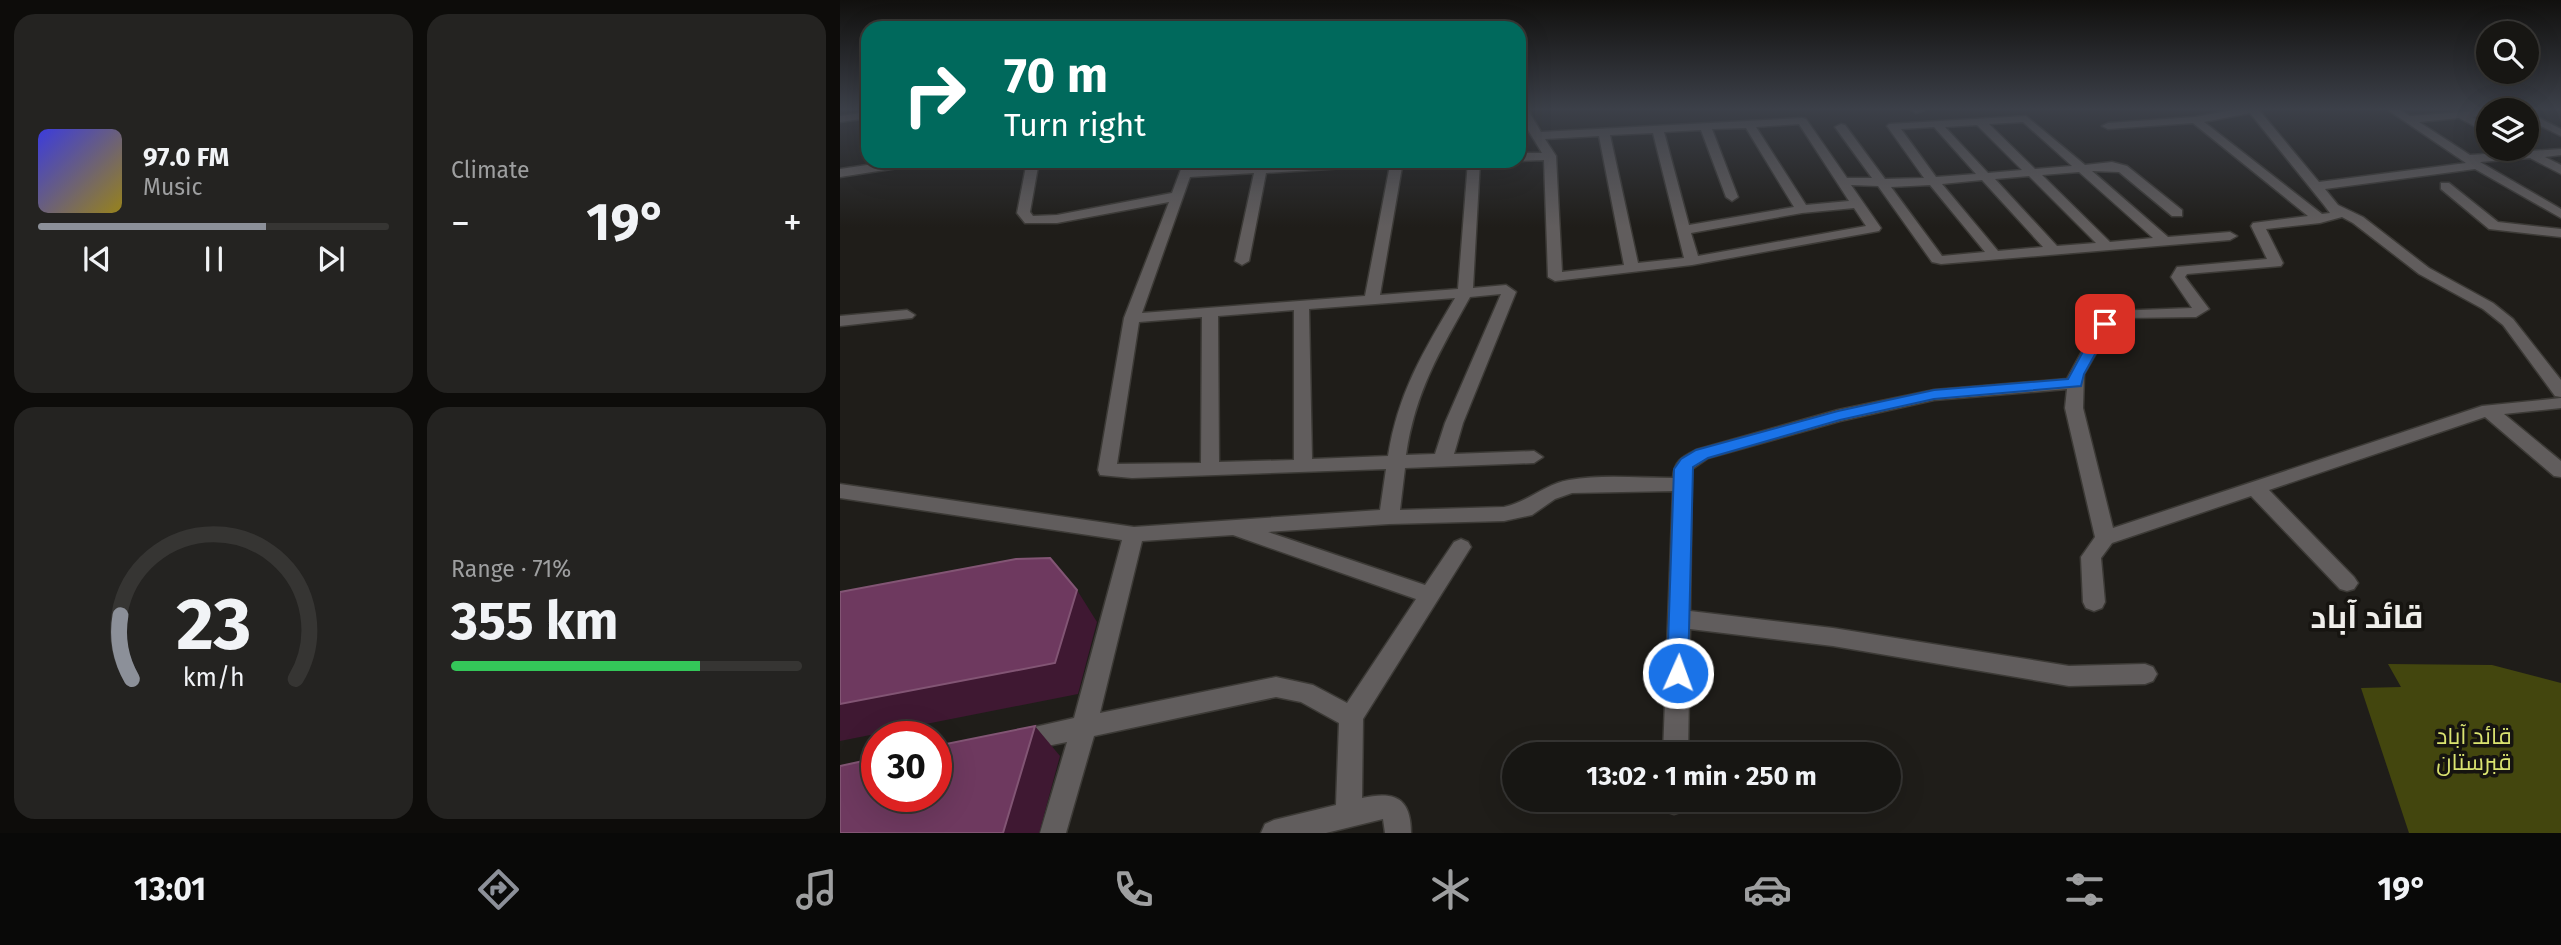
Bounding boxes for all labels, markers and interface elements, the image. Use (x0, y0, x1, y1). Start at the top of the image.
map controls (2476, 21, 2539, 161)
button: search (2476, 21, 2539, 84)
text: 70 m (1004, 46, 1108, 105)
icon: right (889, 49, 980, 140)
button: layers (2476, 98, 2539, 161)
text: Turn right (1004, 106, 1146, 144)
text: 97.0 FM (143, 142, 229, 173)
text: Climate (451, 156, 530, 184)
text: Music (143, 173, 203, 201)
text: 19° (586, 191, 667, 254)
text: − (451, 200, 470, 246)
text: + (783, 200, 802, 246)
icon: previous (78, 240, 116, 278)
icon: pause (195, 240, 233, 278)
icon: next (312, 240, 350, 278)
pin (2075, 294, 2135, 354)
icon: arrive (2086, 305, 2124, 343)
text: Range · 71% (451, 555, 571, 583)
text: 23 (176, 581, 251, 668)
text: 355 km (451, 590, 619, 653)
district label: قائد آباد (2311, 598, 2423, 636)
position arrow (1641, 636, 1715, 710)
text: km/h (183, 663, 244, 693)
speed limit sign: 30 (861, 721, 952, 812)
park label: قائد آباد قبرستان (2436, 722, 2512, 776)
text: 13:02 · 1 min · 250 m (1586, 761, 1817, 792)
icon: directions (474, 865, 523, 914)
icon: music (792, 865, 841, 914)
icon: phone (1109, 865, 1158, 914)
icon: climate (1426, 865, 1475, 914)
icon: car (1743, 865, 1792, 914)
icon: filters (2060, 865, 2109, 914)
text: 13:01 (134, 870, 206, 908)
text: 19° (2377, 870, 2427, 908)

